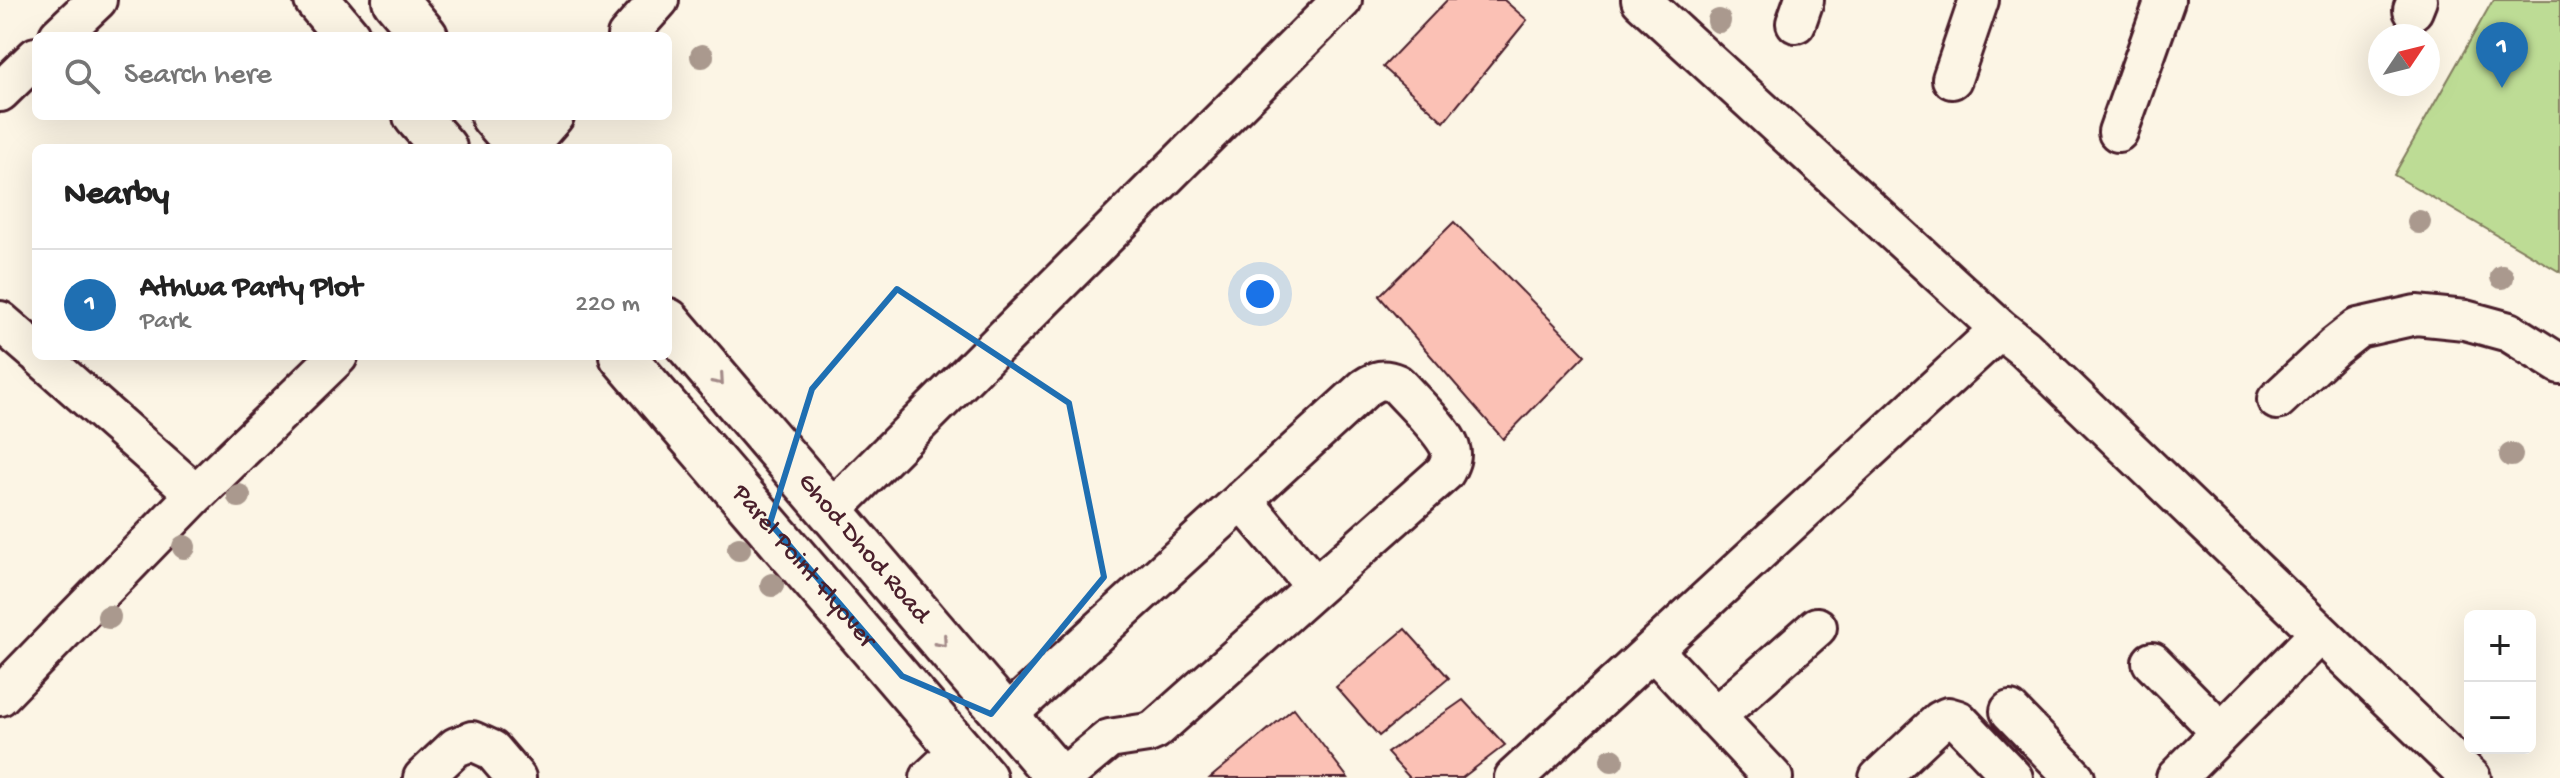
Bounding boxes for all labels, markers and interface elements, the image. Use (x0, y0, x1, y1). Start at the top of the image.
pin: 1 (2476, 22, 2528, 88)
north arrow (2368, 24, 2440, 96)
search box (32, 32, 672, 120)
icon: search (60, 54, 104, 98)
text: Search here (124, 59, 272, 94)
text: Nearby (64, 176, 169, 216)
text: Athwa Party Plot (140, 272, 362, 307)
your location (1240, 274, 1280, 314)
text: 1 (85, 290, 95, 321)
text: 220 m (575, 290, 640, 321)
text: Park (140, 307, 190, 338)
one-way arrow (709, 371, 724, 386)
street label: Ghod Dhod Road (790, 467, 937, 632)
street label: Parel Point Flyover (724, 478, 883, 657)
map controls (2464, 610, 2536, 754)
button: + (2464, 610, 2536, 682)
one-way arrow (932, 632, 947, 647)
button: − (2464, 682, 2536, 754)

